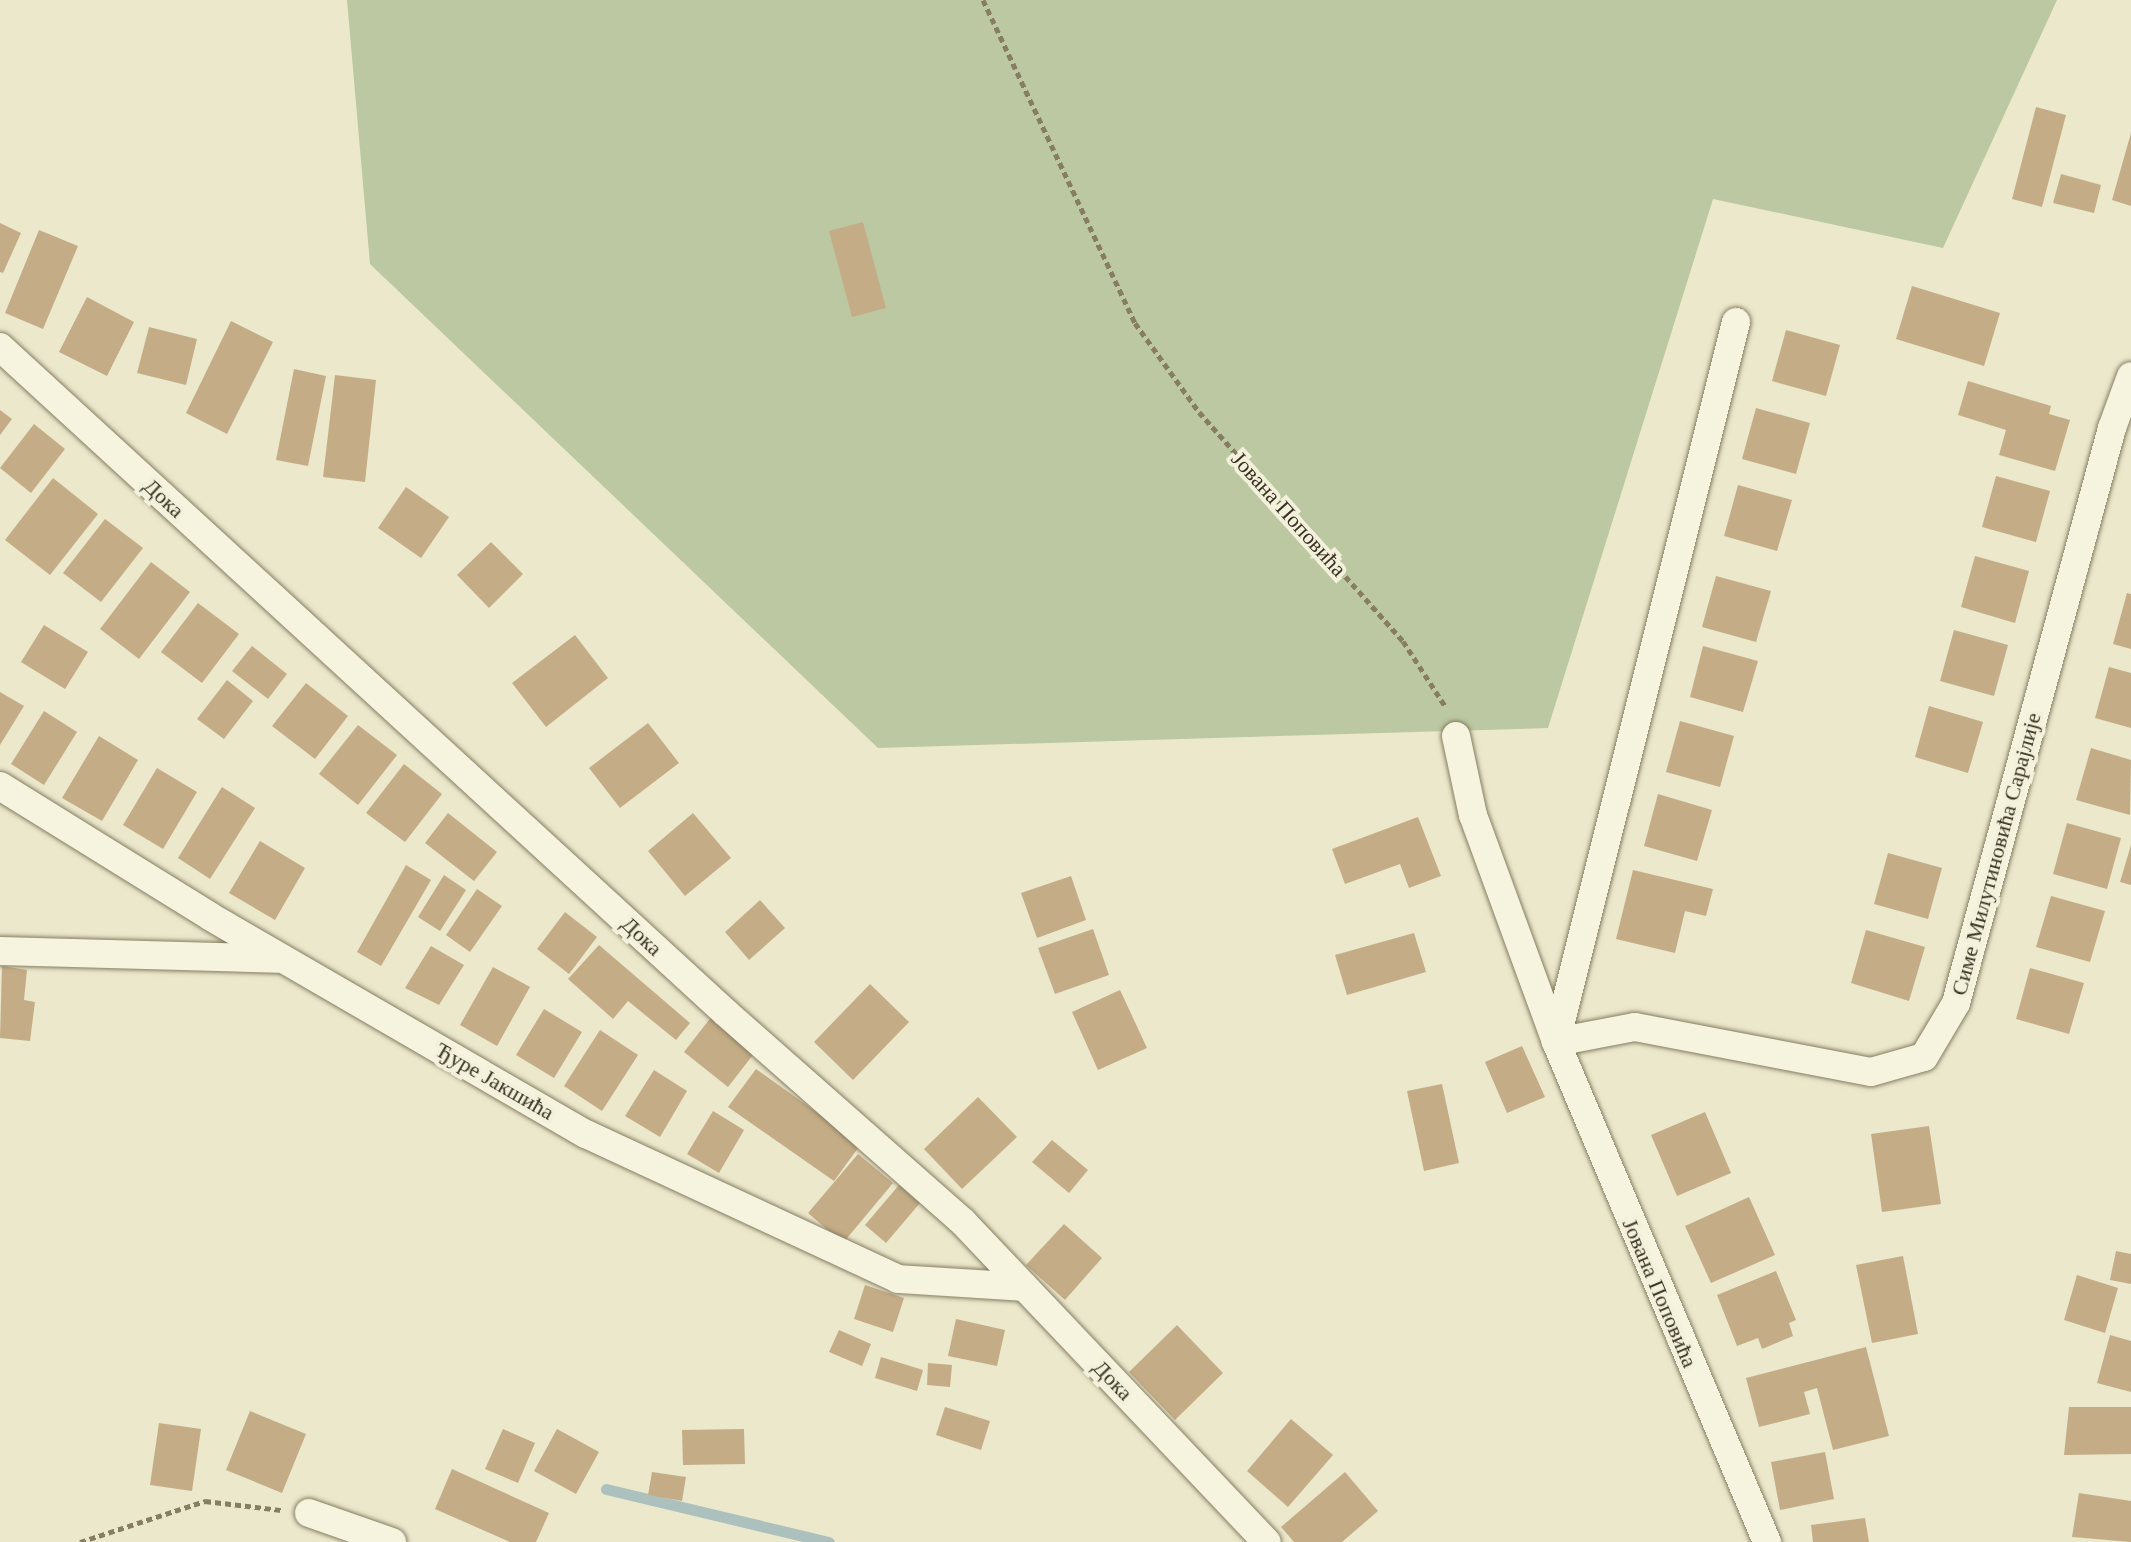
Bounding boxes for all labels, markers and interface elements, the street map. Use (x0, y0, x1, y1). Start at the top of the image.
street label: Јована Поповића (1226, 446, 1352, 582)
street label: Дока (138, 473, 190, 523)
street label: Симе Милутиновића Сарајлије (1946, 710, 2046, 998)
street label: Дока (616, 911, 668, 961)
street label: Ђуре Јакшића (431, 1036, 559, 1126)
street label: Јована Поповића (1617, 1215, 1703, 1371)
street label: Дока (1087, 1354, 1139, 1406)

